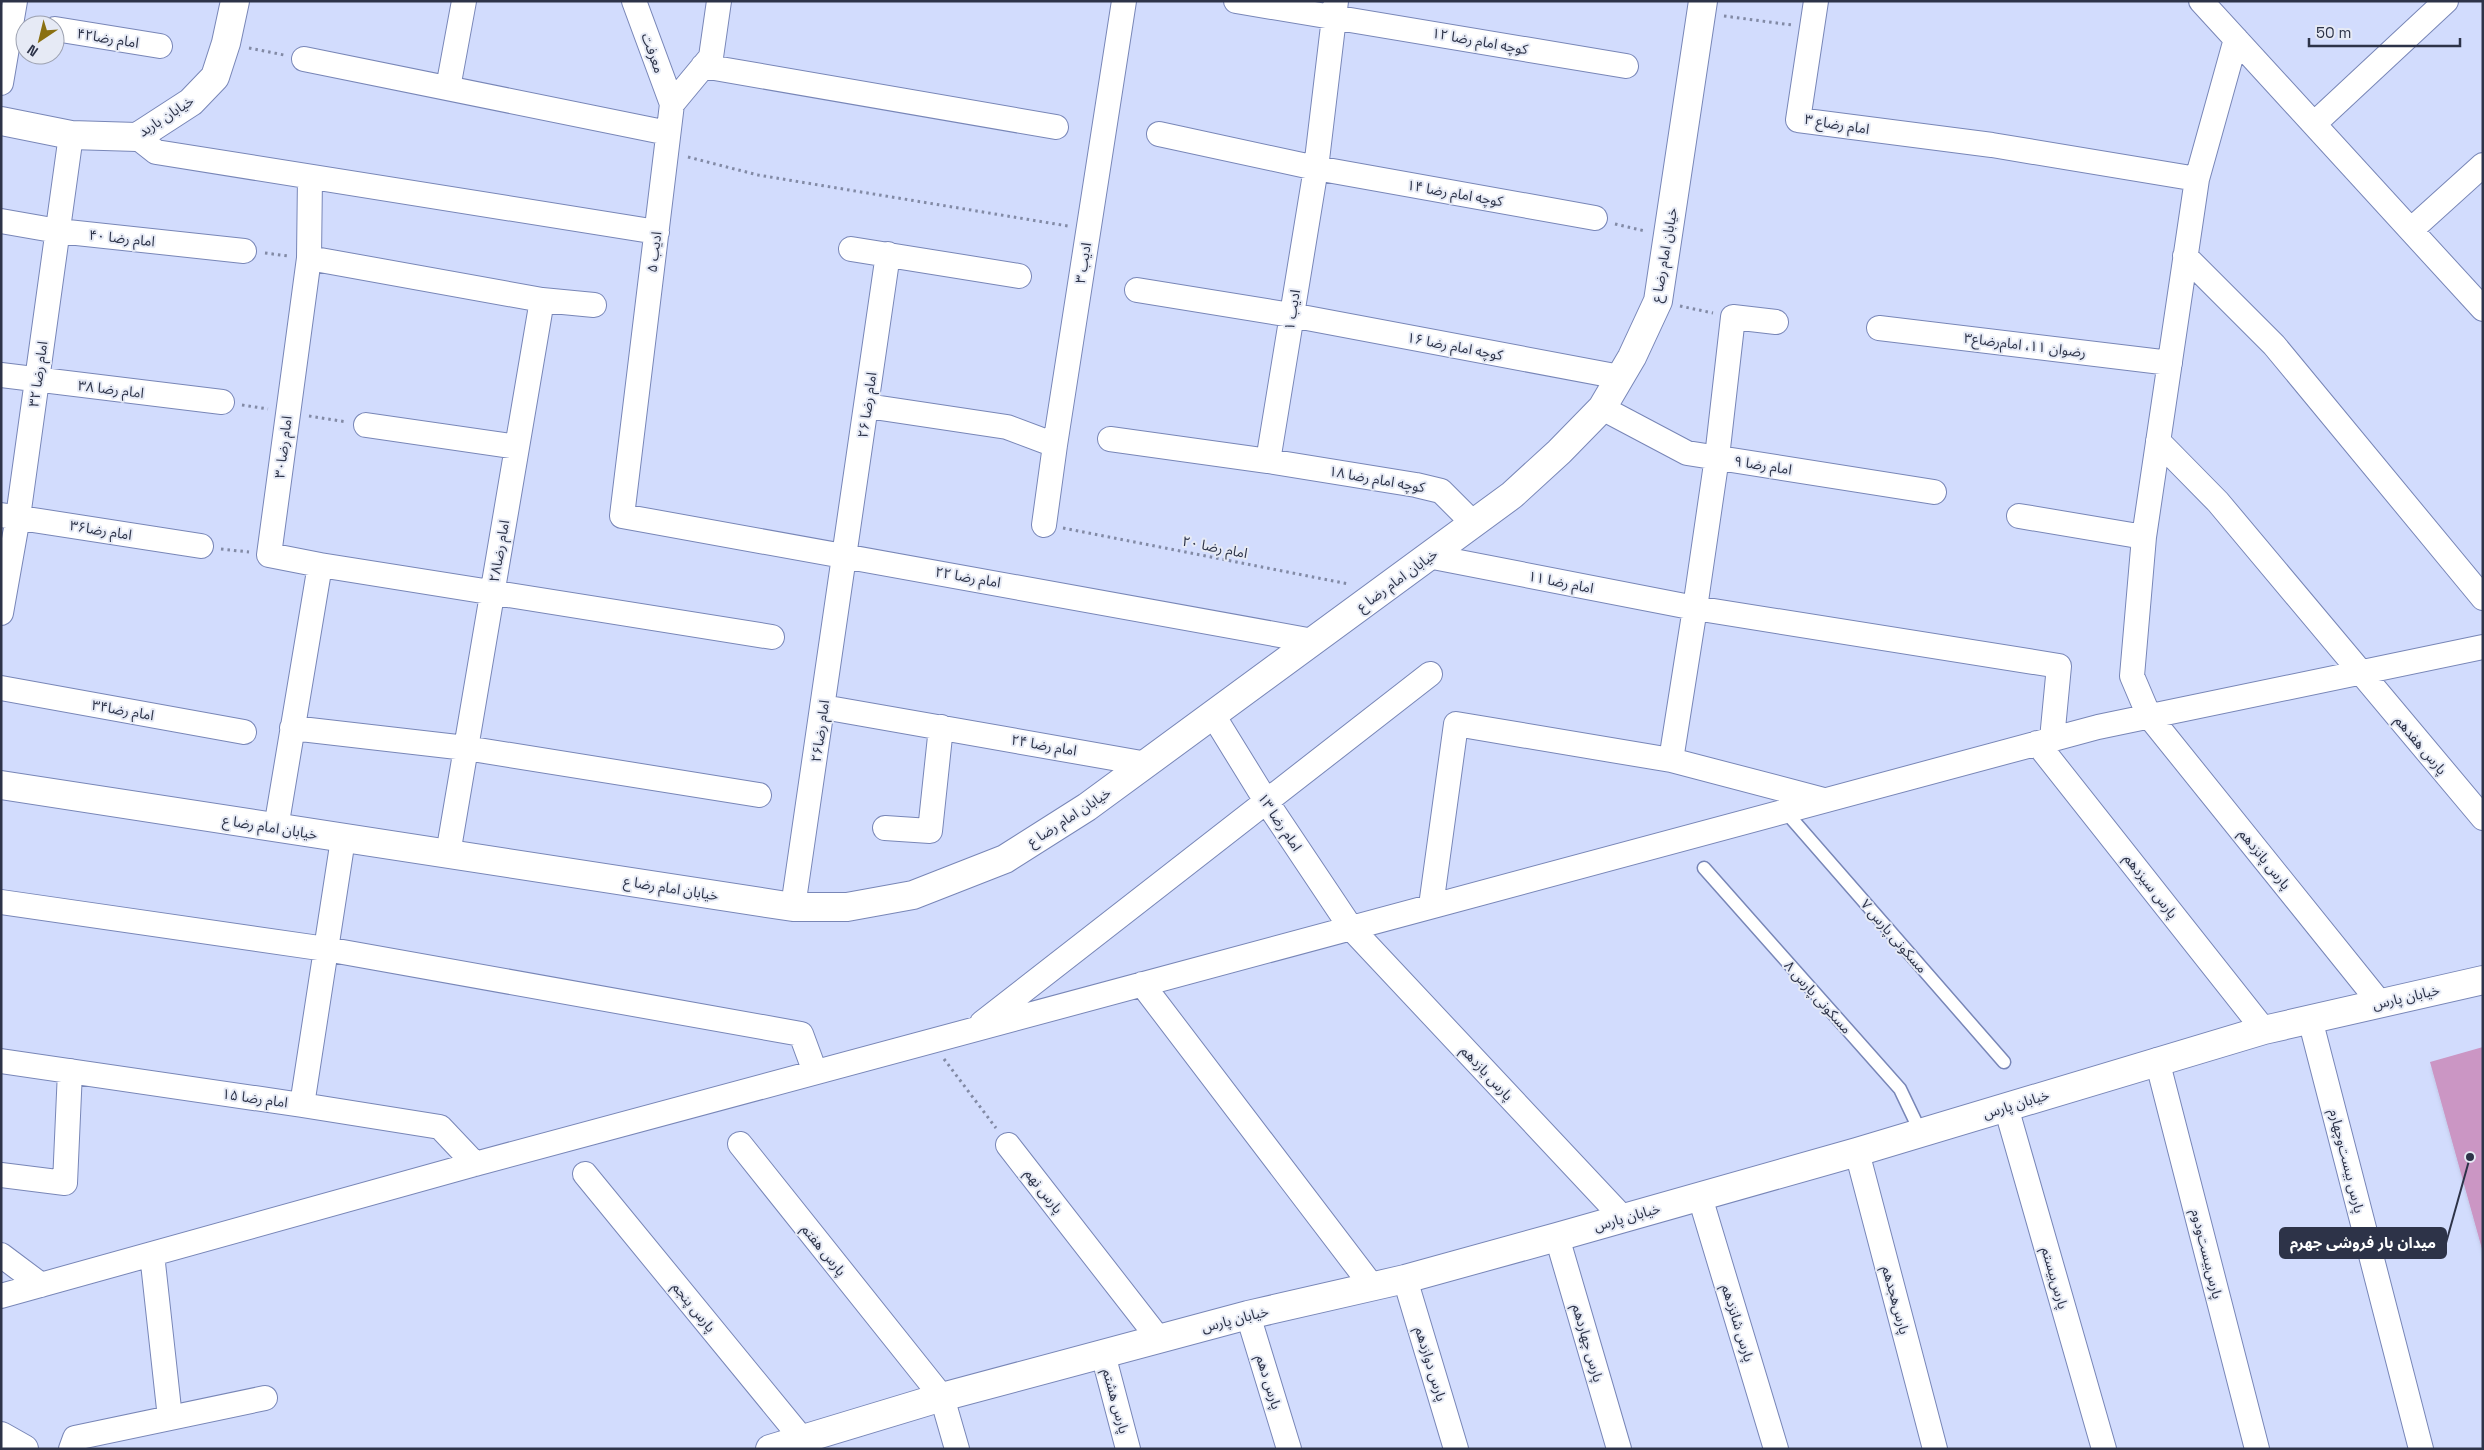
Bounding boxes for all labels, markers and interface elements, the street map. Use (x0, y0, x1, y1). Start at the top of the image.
north arrow (15, 15, 65, 65)
scale bar (2309, 15, 2460, 47)
text: 50 m (2316, 23, 2351, 42)
street label: امام رضا۴۲ (75, 24, 140, 54)
street label: کوچه امام رضا ۱۲ (1430, 24, 1530, 60)
street label: معرفت (637, 31, 669, 75)
text: N (24, 41, 42, 61)
street label: خیابان باربد (135, 91, 197, 141)
street label: امام رضا‌ع ۳ (1803, 110, 1871, 140)
street label: کوچه امام رضا ۱۴ (1405, 176, 1505, 212)
street label: خیابان امام رضا ع (1647, 206, 1683, 304)
street label: امام رضا ۴۰ (88, 226, 156, 252)
street label: ادیب ۵ (643, 230, 665, 274)
street label: ادیب ۳ (1071, 241, 1095, 285)
street label: ادیب ۱ (1280, 288, 1304, 332)
street label: کوچه امام رضا ۱۶ (1405, 328, 1505, 366)
street label: رضوان ۱۱، امام‌رضا‌ع‌۳ (1963, 329, 2087, 363)
street label: امام رضا ۳۲ (24, 340, 53, 408)
street label: امام رضا ۲۶ (853, 371, 882, 439)
street label: امام رضا ۳۸ (77, 376, 145, 404)
street label: امام رضا۳۰ (270, 415, 298, 479)
street label: امام رضا ۹ (1733, 452, 1793, 480)
street label: کوچه امام رضا ۱۸ (1327, 462, 1427, 498)
street label: امام رضا۳۶ (68, 516, 133, 546)
street label: امام رضا۲۸ (485, 519, 515, 584)
street label: امام رضا ۲۰ (1180, 532, 1249, 564)
street label: خیابان امام رضا ع (1353, 545, 1442, 617)
street label: امام رضا ۲۲ (933, 562, 1002, 594)
street label: امام رضا ۱۱ (1526, 567, 1595, 599)
street label: امام رضا۳۴ (90, 696, 155, 726)
street label: امام رضا۲۶ (807, 699, 835, 764)
street label: پارس‌ هفدهم (2389, 712, 2451, 780)
street label: امام رضا ۲۴ (1009, 730, 1078, 762)
street label: خیابان امام رضا ع (1024, 783, 1115, 852)
street label: امام رضا ۱۳ (1252, 790, 1306, 856)
street label: خیابان امام رضا ع (221, 811, 319, 845)
street label: پارس‌ پانزدهم (2233, 825, 2295, 894)
street label: پارس‌ سیزدهم (2119, 850, 2182, 923)
street label: خیابان امام رضا ع (622, 872, 720, 906)
street label: مسکونی ‌پارس ۷ (1856, 895, 1931, 977)
street label: مسکونی پارس ۸ (1780, 957, 1856, 1038)
street label: خیابان پارس (2371, 981, 2442, 1015)
street label: پارس‌‌ یازدهم (1455, 1042, 1517, 1106)
street label: ۱۵ امام رضا (221, 1084, 289, 1113)
street label: خیابان پارس (1981, 1085, 2052, 1124)
street label: پارس بیست‌وچهارم (2323, 1107, 2369, 1215)
street label: پارس‌‌ نهم (1019, 1165, 1067, 1218)
street label: خیابان پارس (1592, 1199, 1663, 1236)
street label: پارس‌بیست‌و‌دوم (2185, 1207, 2227, 1301)
street label: پارس‌‌ هفتم (796, 1220, 850, 1281)
callout: میدان بار فروشی جهرم (2280, 1228, 2446, 1258)
text: میدان بار فروشی جهرم (2290, 1233, 2436, 1254)
street label: پارس‌بیستم (2036, 1245, 2072, 1312)
street label: پارس‌‌هجدهم (1876, 1264, 1914, 1337)
street label: پارس‌‌ پنجم (667, 1278, 720, 1337)
street label: پارس‌‌ شانزدهم (1716, 1282, 1758, 1364)
street label: خیابان پارس (1200, 1302, 1271, 1337)
street label: پارس‌‌ چهاردهم (1566, 1302, 1608, 1385)
street label: پارس‌‌ دوازدهم (1409, 1325, 1451, 1404)
street label: پارس‌‌ دهم (1250, 1353, 1286, 1412)
street label: پارس‌‌ هشتم (1097, 1367, 1133, 1436)

